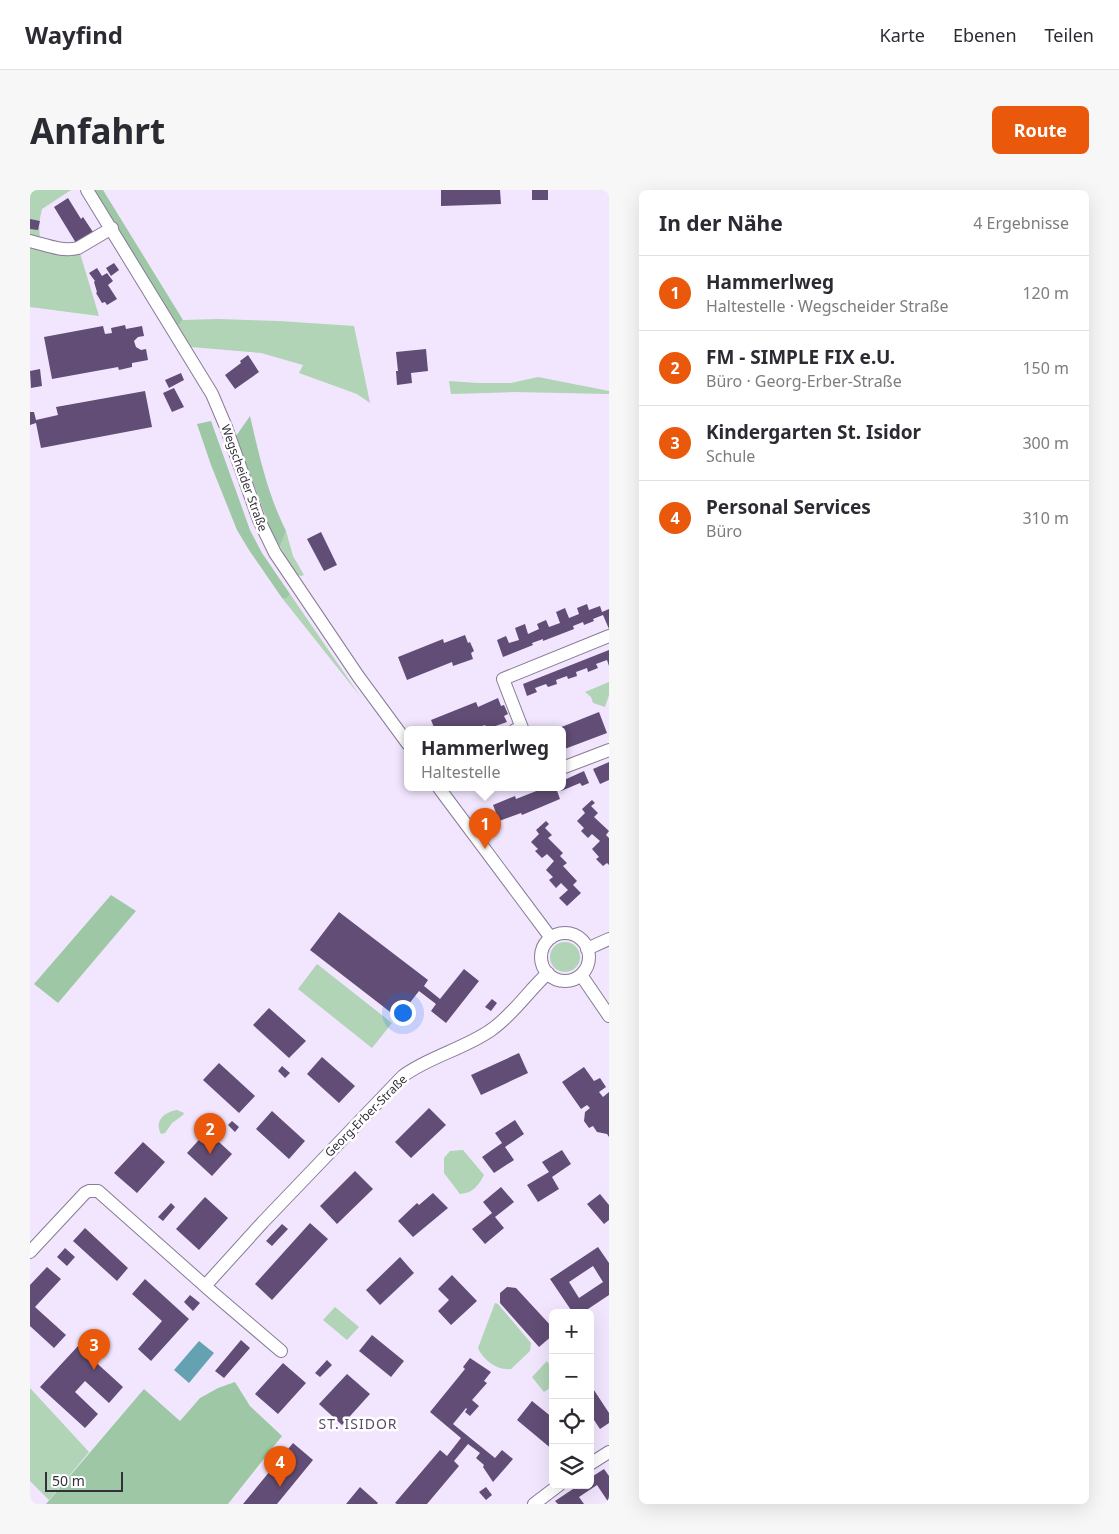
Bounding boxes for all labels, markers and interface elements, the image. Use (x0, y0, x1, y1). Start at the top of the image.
text: Wayfind (25, 18, 123, 51)
text: Karte (880, 23, 925, 47)
text: Ebenen (953, 23, 1017, 47)
text: Teilen (1045, 23, 1094, 47)
button: Route (992, 106, 1089, 154)
text: Anfahrt (30, 107, 165, 154)
text: In der Nähe (659, 209, 783, 237)
text: 4 Ergebnisse (973, 212, 1069, 234)
text: Hammerlweg (706, 269, 834, 295)
text: 1 (670, 282, 680, 304)
text: 120 m (1022, 282, 1069, 304)
text: Haltestelle · Wegscheider Straße (706, 295, 949, 317)
text: FM - SIMPLE FIX e.U. (706, 344, 895, 370)
text: 2 (670, 357, 680, 379)
text: 150 m (1022, 357, 1069, 379)
text: Büro · Georg-Erber-Straße (706, 370, 902, 392)
text: Kindergarten St. Isidor (706, 419, 921, 445)
street label: Wegscheider Straße (217, 422, 272, 534)
text: 3 (670, 432, 680, 454)
text: 300 m (1022, 432, 1069, 454)
text: Schule (706, 445, 755, 467)
text: Personal Services (706, 494, 871, 520)
text: 4 (670, 507, 680, 529)
text: 310 m (1022, 507, 1069, 529)
text: Büro (706, 520, 742, 542)
popup (404, 726, 566, 791)
text: Hammerlweg (421, 735, 549, 761)
text: Haltestelle (421, 761, 500, 783)
pin: 1 (469, 808, 501, 849)
your location (390, 1000, 416, 1026)
street label: Georg-Erber-Straße (321, 1071, 411, 1161)
pin: 2 (194, 1113, 226, 1154)
map controls (549, 1309, 594, 1489)
button: + (549, 1309, 594, 1354)
pin: 3 (78, 1329, 110, 1370)
button: − (549, 1354, 594, 1399)
button: locate (549, 1399, 594, 1444)
district label: ST. ISIDOR (318, 1414, 398, 1433)
button: layers (549, 1444, 594, 1489)
pin: 4 (264, 1446, 296, 1487)
scale bar (45, 1469, 122, 1492)
text: 50 m (52, 1471, 85, 1490)

